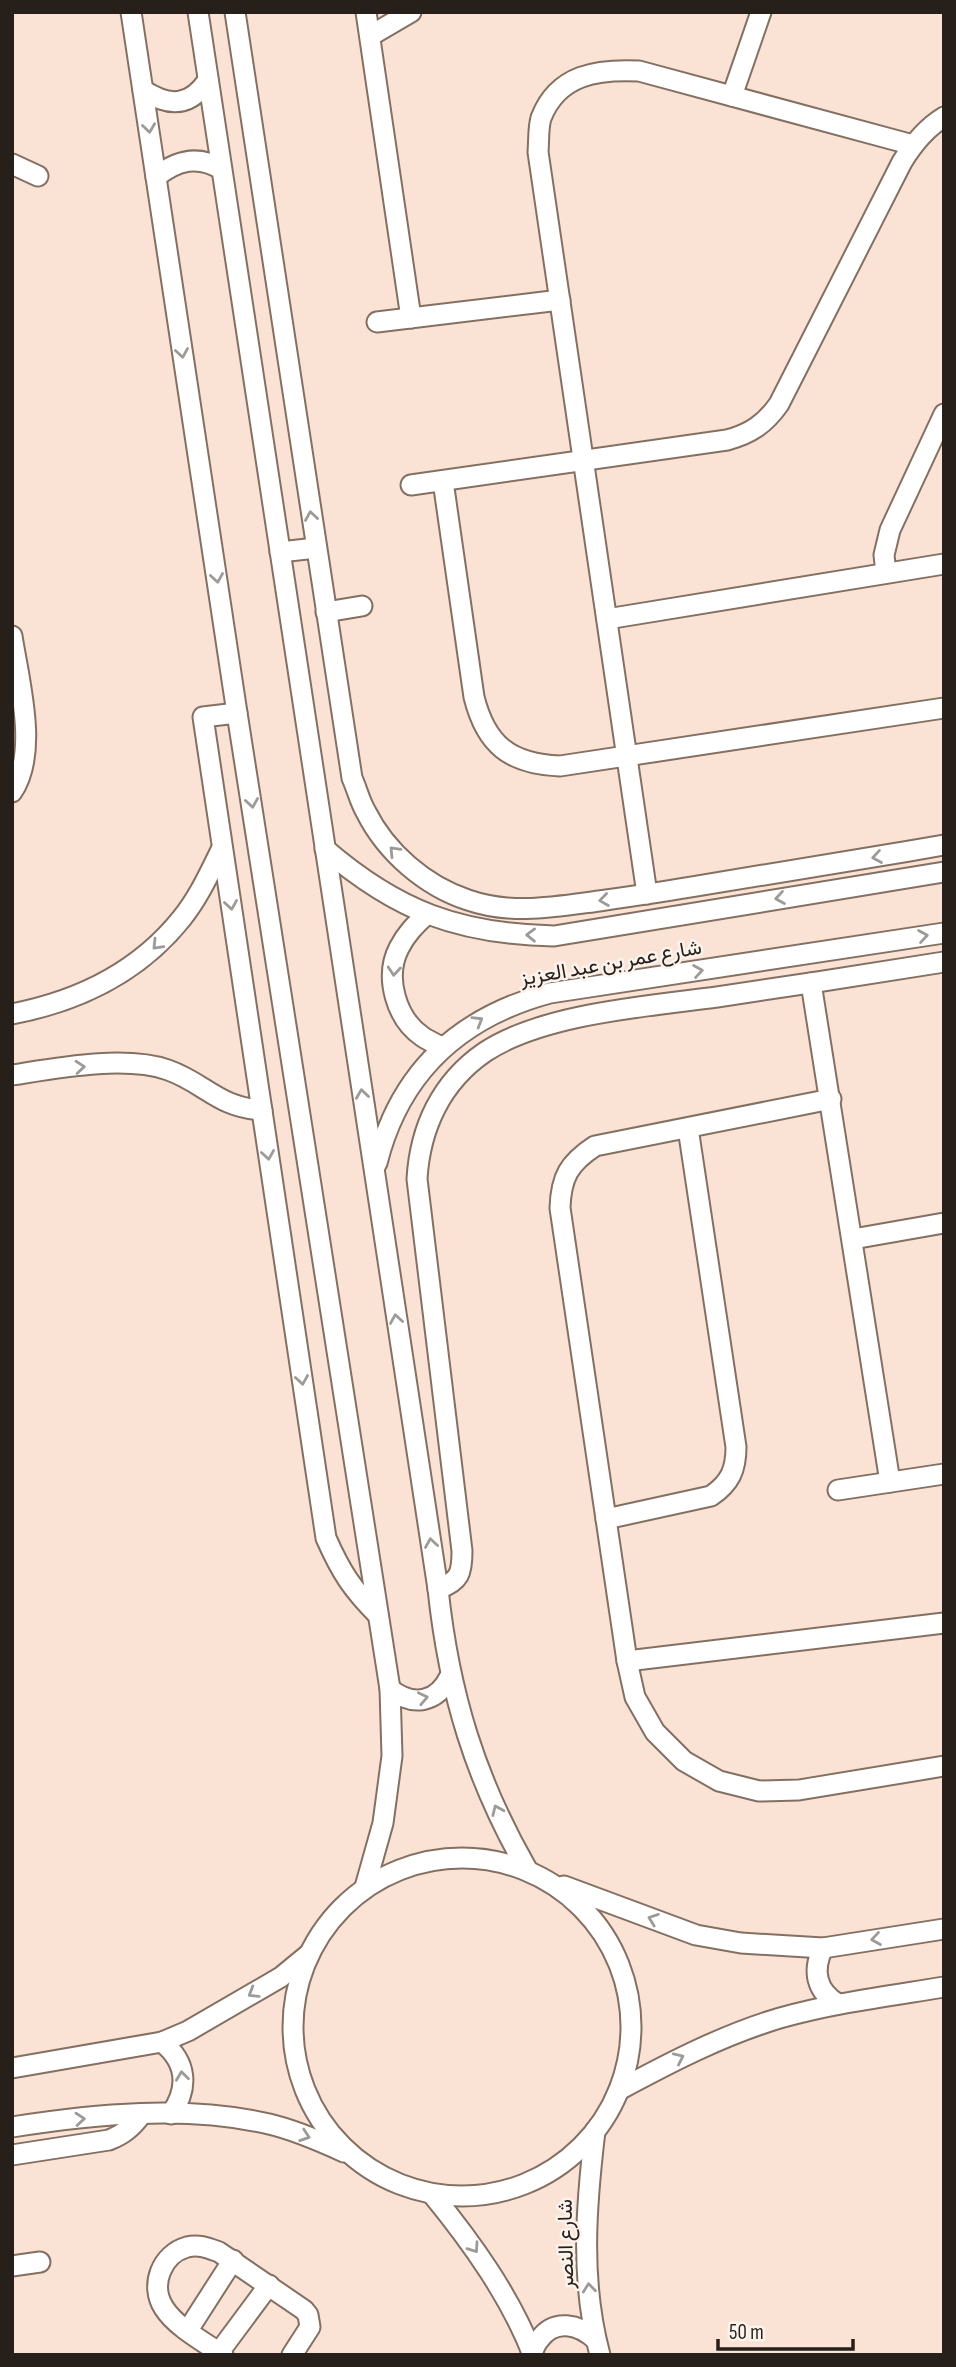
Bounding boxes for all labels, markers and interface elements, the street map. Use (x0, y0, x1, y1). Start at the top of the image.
one-way arrow (141, 122, 156, 134)
one-way arrow (175, 347, 190, 359)
one-way arrow (304, 510, 319, 522)
one-way arrow (209, 572, 224, 584)
one-way arrow (244, 797, 259, 809)
one-way arrow (389, 846, 402, 859)
one-way arrow (871, 849, 882, 864)
one-way arrow (774, 890, 785, 905)
one-way arrow (598, 893, 609, 908)
one-way arrow (223, 900, 238, 911)
one-way arrow (525, 928, 536, 943)
one-way arrow (917, 929, 928, 944)
street label: شارع عمر بن عبد العزيز (517, 935, 704, 992)
one-way arrow (152, 936, 165, 949)
one-way arrow (692, 964, 704, 979)
one-way arrow (387, 966, 402, 977)
one-way arrow (470, 1017, 483, 1030)
one-way arrow (75, 1060, 86, 1075)
one-way arrow (355, 1088, 370, 1099)
one-way arrow (261, 1149, 276, 1161)
one-way arrow (389, 1313, 404, 1324)
one-way arrow (295, 1374, 310, 1385)
one-way arrow (424, 1537, 439, 1549)
one-way arrow (417, 1692, 429, 1707)
one-way arrow (491, 1805, 505, 1817)
one-way arrow (648, 1913, 660, 1927)
one-way arrow (870, 1931, 882, 1946)
one-way arrow (248, 1985, 261, 1998)
one-way arrow (672, 2052, 684, 2066)
one-way arrow (175, 2070, 190, 2082)
one-way arrow (75, 2112, 86, 2127)
one-way arrow (298, 2128, 310, 2142)
street label: شارع النصر (553, 2199, 580, 2290)
one-way arrow (466, 2241, 479, 2254)
one-way arrow (581, 2282, 596, 2293)
scale bar (718, 2308, 853, 2352)
text: 50 m (729, 2320, 764, 2345)

